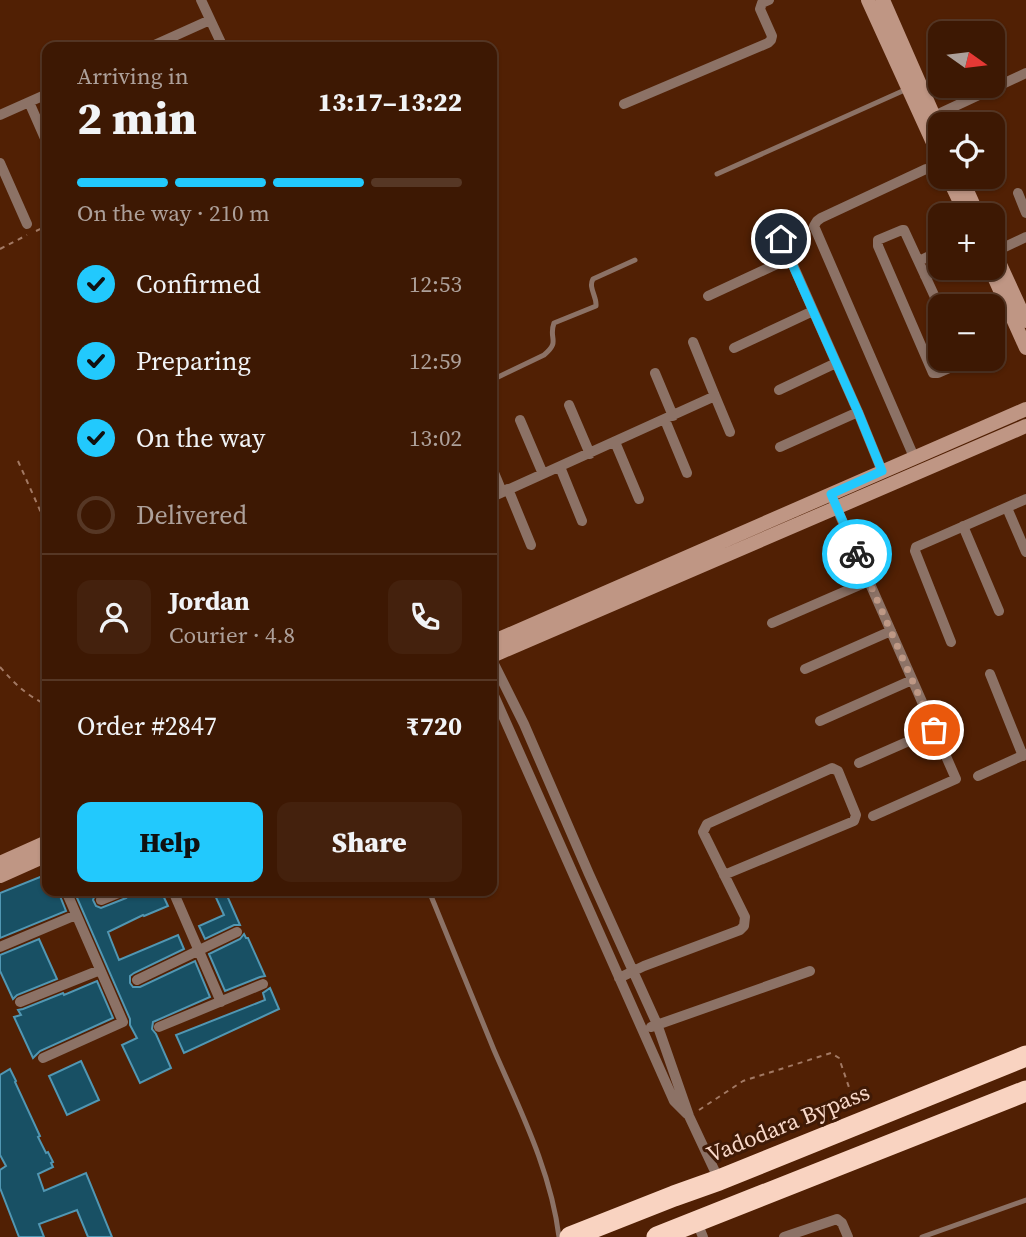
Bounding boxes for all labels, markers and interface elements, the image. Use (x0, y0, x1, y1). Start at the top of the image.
north arrow (928, 21, 1004, 98)
map controls (928, 21, 1005, 371)
text: Arriving in (77, 60, 189, 92)
text: 13:17–13:22 (318, 84, 462, 120)
text: 2 min (77, 86, 197, 149)
button: locate (928, 112, 1005, 189)
text: On the way · 210 m (77, 197, 270, 229)
button: + (928, 203, 1005, 280)
pin (751, 209, 811, 269)
icon: home (762, 220, 800, 258)
icon: check (77, 265, 115, 303)
text: Confirmed (136, 266, 261, 302)
text: 12:53 (409, 268, 462, 300)
button: − (928, 294, 1005, 371)
icon: check (77, 342, 115, 380)
text: Preparing (136, 343, 251, 379)
text: 12:59 (409, 345, 462, 377)
icon: check (77, 419, 115, 457)
text: On the way (136, 420, 265, 456)
text: 13:02 (409, 422, 462, 454)
text: Delivered (136, 497, 247, 533)
courier (822, 519, 892, 589)
icon: bike (838, 535, 876, 573)
button: person (77, 580, 151, 654)
button: phone (388, 580, 462, 654)
text: Jordan (169, 583, 250, 619)
text: Courier · 4.8 (169, 619, 295, 651)
pin (904, 700, 964, 760)
text: Order #2847 (77, 708, 217, 744)
text: ₹720 (406, 708, 462, 744)
icon: bag (915, 711, 953, 749)
button: Help (77, 802, 263, 882)
button: Share (277, 802, 462, 882)
street label: Vadodara Bypass (702, 1076, 874, 1170)

